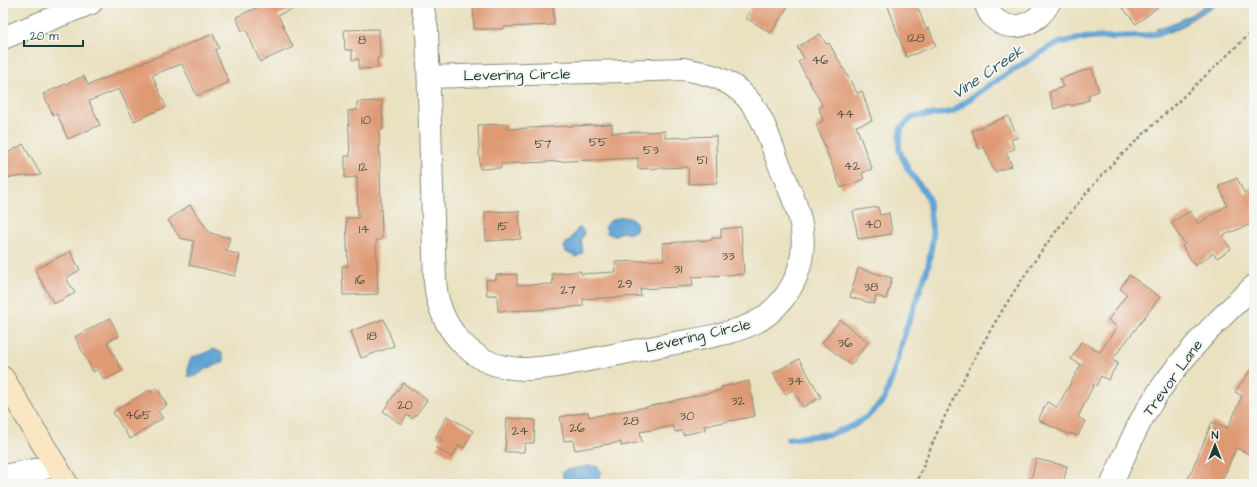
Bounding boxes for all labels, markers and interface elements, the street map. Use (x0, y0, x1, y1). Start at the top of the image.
scale bar (24, 22, 83, 48)
text: 20 m (30, 28, 59, 45)
house number: 128 (907, 29, 925, 47)
house number: 8 (358, 31, 367, 49)
water label: Vine Creek (948, 39, 1029, 104)
house number: 46 (812, 51, 829, 69)
street label: Levering Circle (463, 64, 571, 87)
house number: 44 (836, 105, 854, 123)
house number: 10 (361, 111, 371, 129)
house number: 55 (589, 133, 607, 151)
house number: 57 (534, 135, 552, 153)
house number: 53 (643, 141, 659, 159)
house number: 51 (697, 151, 708, 169)
house number: 42 (844, 157, 861, 175)
house number: 12 (358, 158, 368, 176)
house number: 40 (864, 215, 882, 233)
house number: 15 (498, 217, 508, 235)
house number: 14 (359, 220, 369, 238)
house number: 33 (721, 247, 735, 265)
house number: 31 (674, 260, 682, 278)
house number: 16 (355, 271, 365, 289)
house number: 29 (618, 275, 632, 293)
house number: 38 (863, 278, 879, 296)
house number: 27 (560, 281, 576, 299)
street label: Levering Circle (643, 314, 753, 359)
house number: 18 (367, 327, 378, 345)
house number: 36 (838, 334, 852, 352)
street label: Trevor Lane (1138, 335, 1208, 421)
house number: 34 (787, 372, 803, 390)
house number: 32 (731, 392, 746, 410)
house number: 20 (397, 396, 413, 414)
house number: 465 (125, 406, 151, 424)
house number: 30 (680, 407, 694, 425)
house number: 28 (623, 412, 640, 430)
house number: 26 (569, 419, 585, 437)
house number: 24 (512, 422, 528, 440)
north arrow (1195, 425, 1235, 465)
text: N (1212, 428, 1219, 443)

